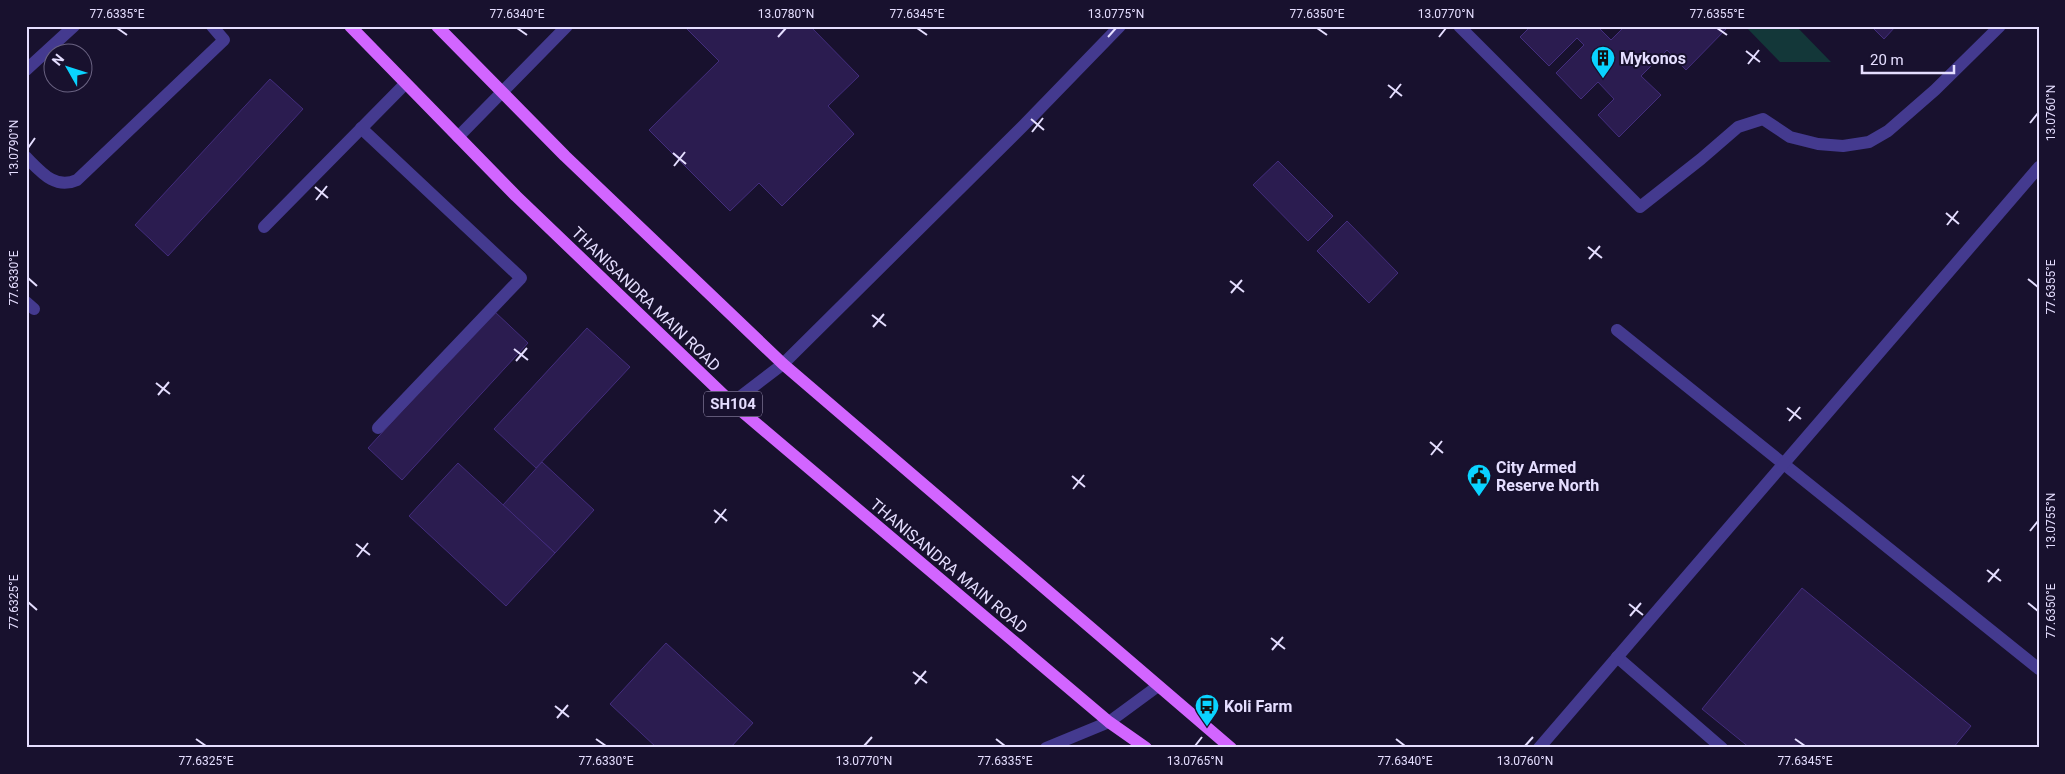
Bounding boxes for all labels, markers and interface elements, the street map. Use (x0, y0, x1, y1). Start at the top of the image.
text: 77.6335°E (90, 7, 145, 21)
text: 77.6340°E (490, 7, 545, 21)
text: 13.0780°N (758, 7, 814, 21)
text: 77.6345°E (890, 7, 945, 21)
text: 13.0775°N (1088, 7, 1144, 21)
text: 77.6350°E (1290, 7, 1345, 21)
text: 13.0770°N (1418, 7, 1474, 21)
text: 77.6355°E (1690, 7, 1745, 21)
north arrow (42, 42, 92, 92)
scale bar (1862, 42, 1955, 74)
building icon: Mykonos (1590, 45, 1616, 79)
place label: Mykonos (1620, 49, 1686, 68)
text: N (49, 51, 67, 69)
text: 20 m (1870, 51, 1904, 69)
text: 13.0760°N (2044, 85, 2058, 141)
text: 13.0790°N (7, 120, 21, 176)
street label: THANISANDRA MAIN ROAD (568, 223, 724, 375)
text: 77.6330°E (7, 250, 21, 305)
text: 77.6355°E (2044, 259, 2058, 314)
road number: SH104 (704, 392, 762, 416)
place label: City Armed Reserve North (1496, 458, 1599, 495)
public building icon: City Armed Reserve North (1466, 463, 1492, 497)
text: 13.0755°N (2044, 493, 2058, 549)
street label: THANISANDRA MAIN ROAD (867, 495, 1031, 637)
text: 77.6325°E (7, 574, 21, 629)
text: 77.6350°E (2044, 583, 2058, 638)
bus stop icon: Koli Farm (1194, 693, 1220, 727)
place label: Koli Farm (1224, 697, 1292, 716)
text: 77.6325°E (179, 754, 234, 768)
text: 77.6330°E (579, 754, 634, 768)
text: 13.0770°N (836, 754, 892, 768)
text: 77.6335°E (978, 754, 1033, 768)
text: 13.0765°N (1167, 754, 1223, 768)
text: 77.6340°E (1378, 754, 1433, 768)
text: 13.0760°N (1497, 754, 1553, 768)
text: 77.6345°E (1778, 754, 1833, 768)

